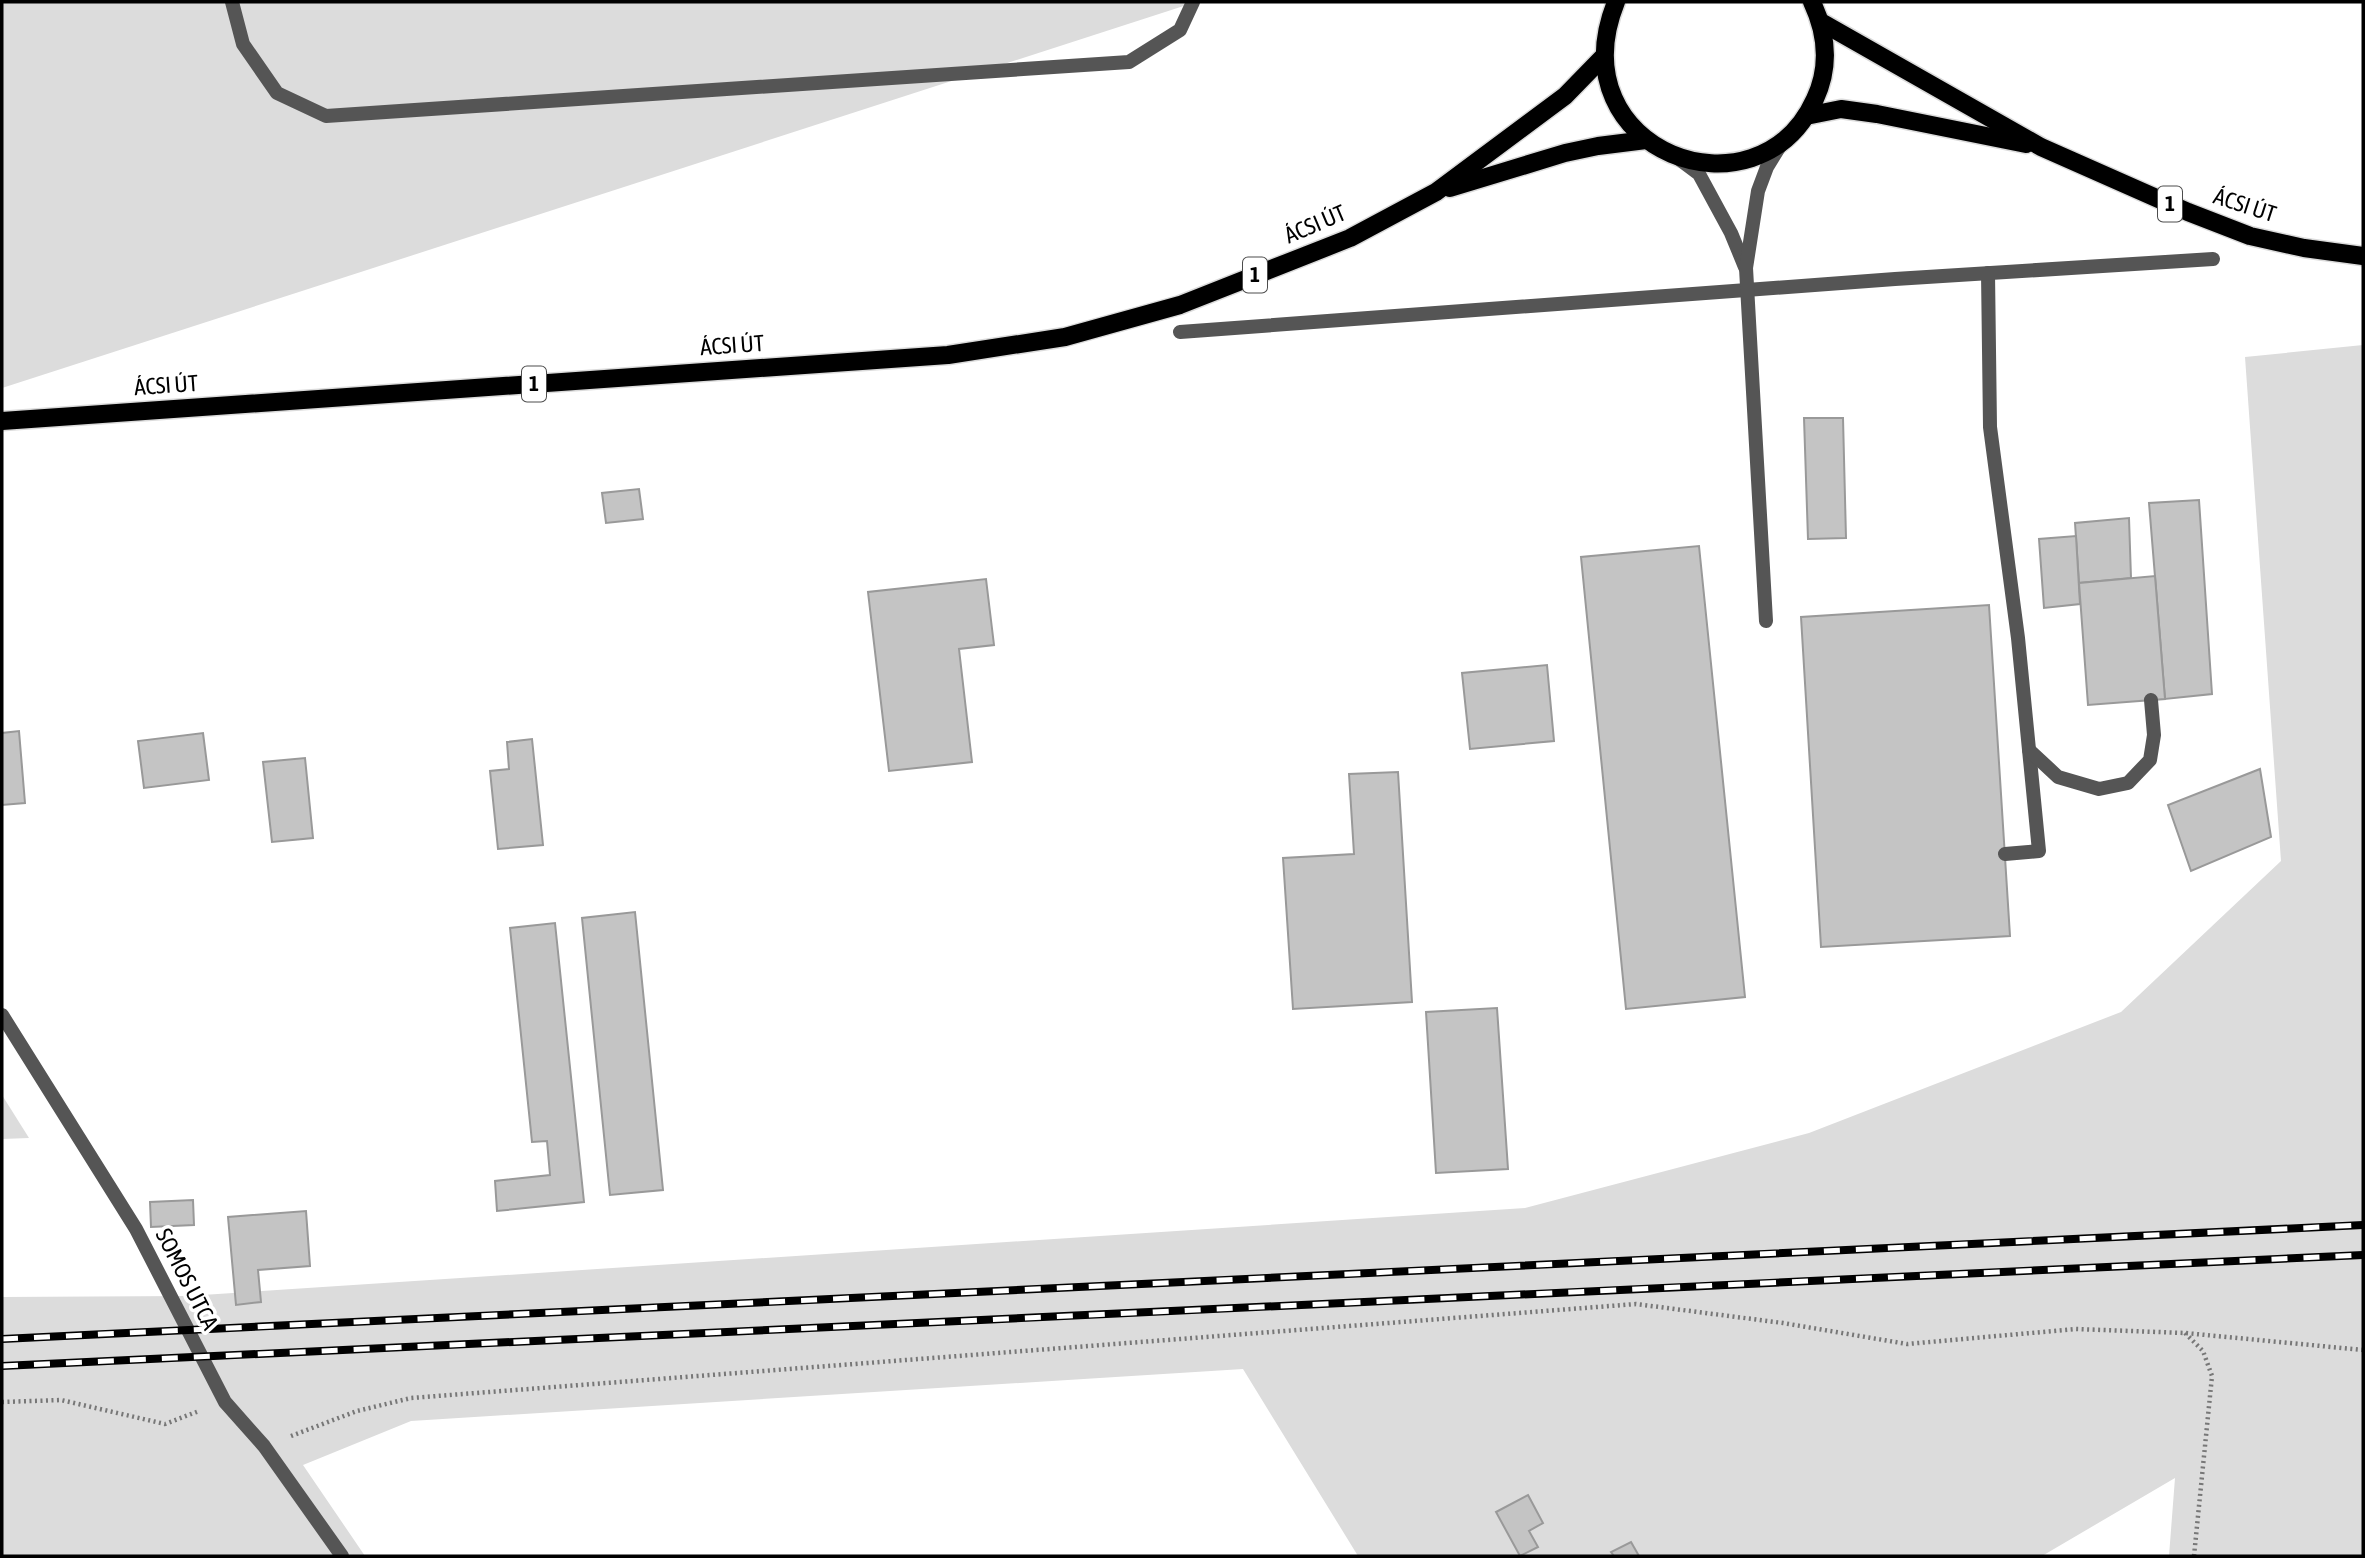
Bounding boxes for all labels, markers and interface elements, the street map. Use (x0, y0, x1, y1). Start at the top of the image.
street label: ÁCSI ÚT (2211, 183, 2279, 227)
road number: 1 (2158, 186, 2182, 222)
street label: ÁCSI ÚT (1280, 200, 1350, 248)
road number: 1 (1243, 258, 1267, 292)
street label: ÁCSI ÚT (699, 330, 765, 360)
road number: 1 (522, 366, 546, 402)
street label: ÁCSI ÚT (133, 370, 199, 400)
street label: SOMOS UTCA (151, 1224, 224, 1334)

